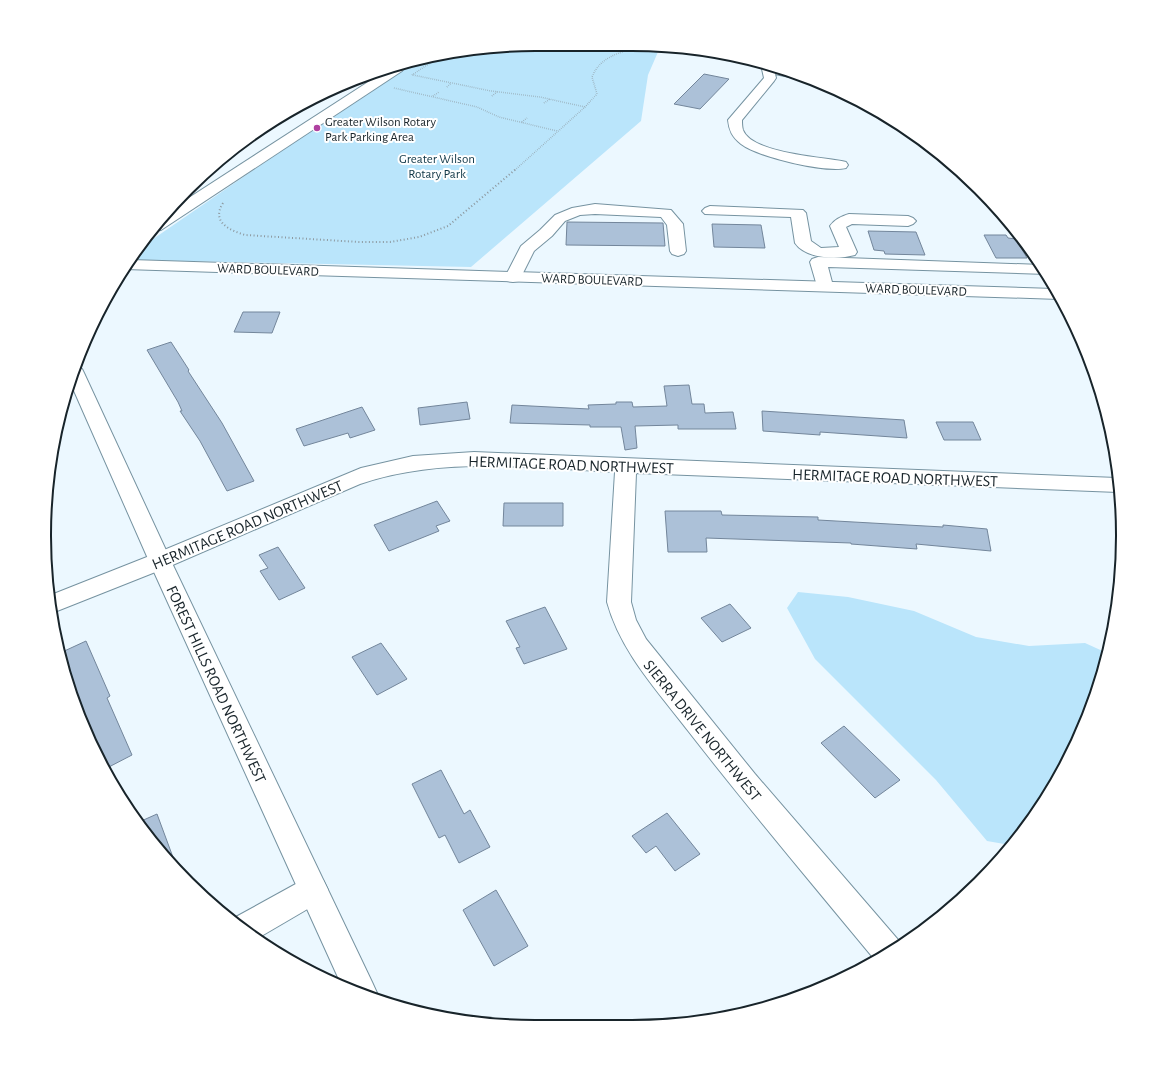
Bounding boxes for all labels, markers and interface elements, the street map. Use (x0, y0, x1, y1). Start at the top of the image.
place label: Greater Wilson Rotary Park Parking Area (325, 116, 436, 144)
marker: Greater Wilson Rotary Park Parking Area (312, 123, 322, 133)
park label: Greater Wilson Rotary Park (399, 153, 475, 181)
street label: WARD BOULEVARD (217, 262, 319, 279)
street label: WARD BOULEVARD (541, 272, 643, 289)
street label: WARD BOULEVARD (865, 282, 967, 299)
street label: HERMITAGE ROAD NORTHWEST (468, 453, 674, 477)
street label: HERMITAGE ROAD NORTHWEST (792, 466, 998, 490)
street label: HERMITAGE ROAD NORTHWEST (150, 477, 345, 572)
street label: FOREST HILLS ROAD NORTHWEST (163, 583, 269, 786)
street label: SIERRA DRIVE NORTHWEST (640, 657, 764, 804)

